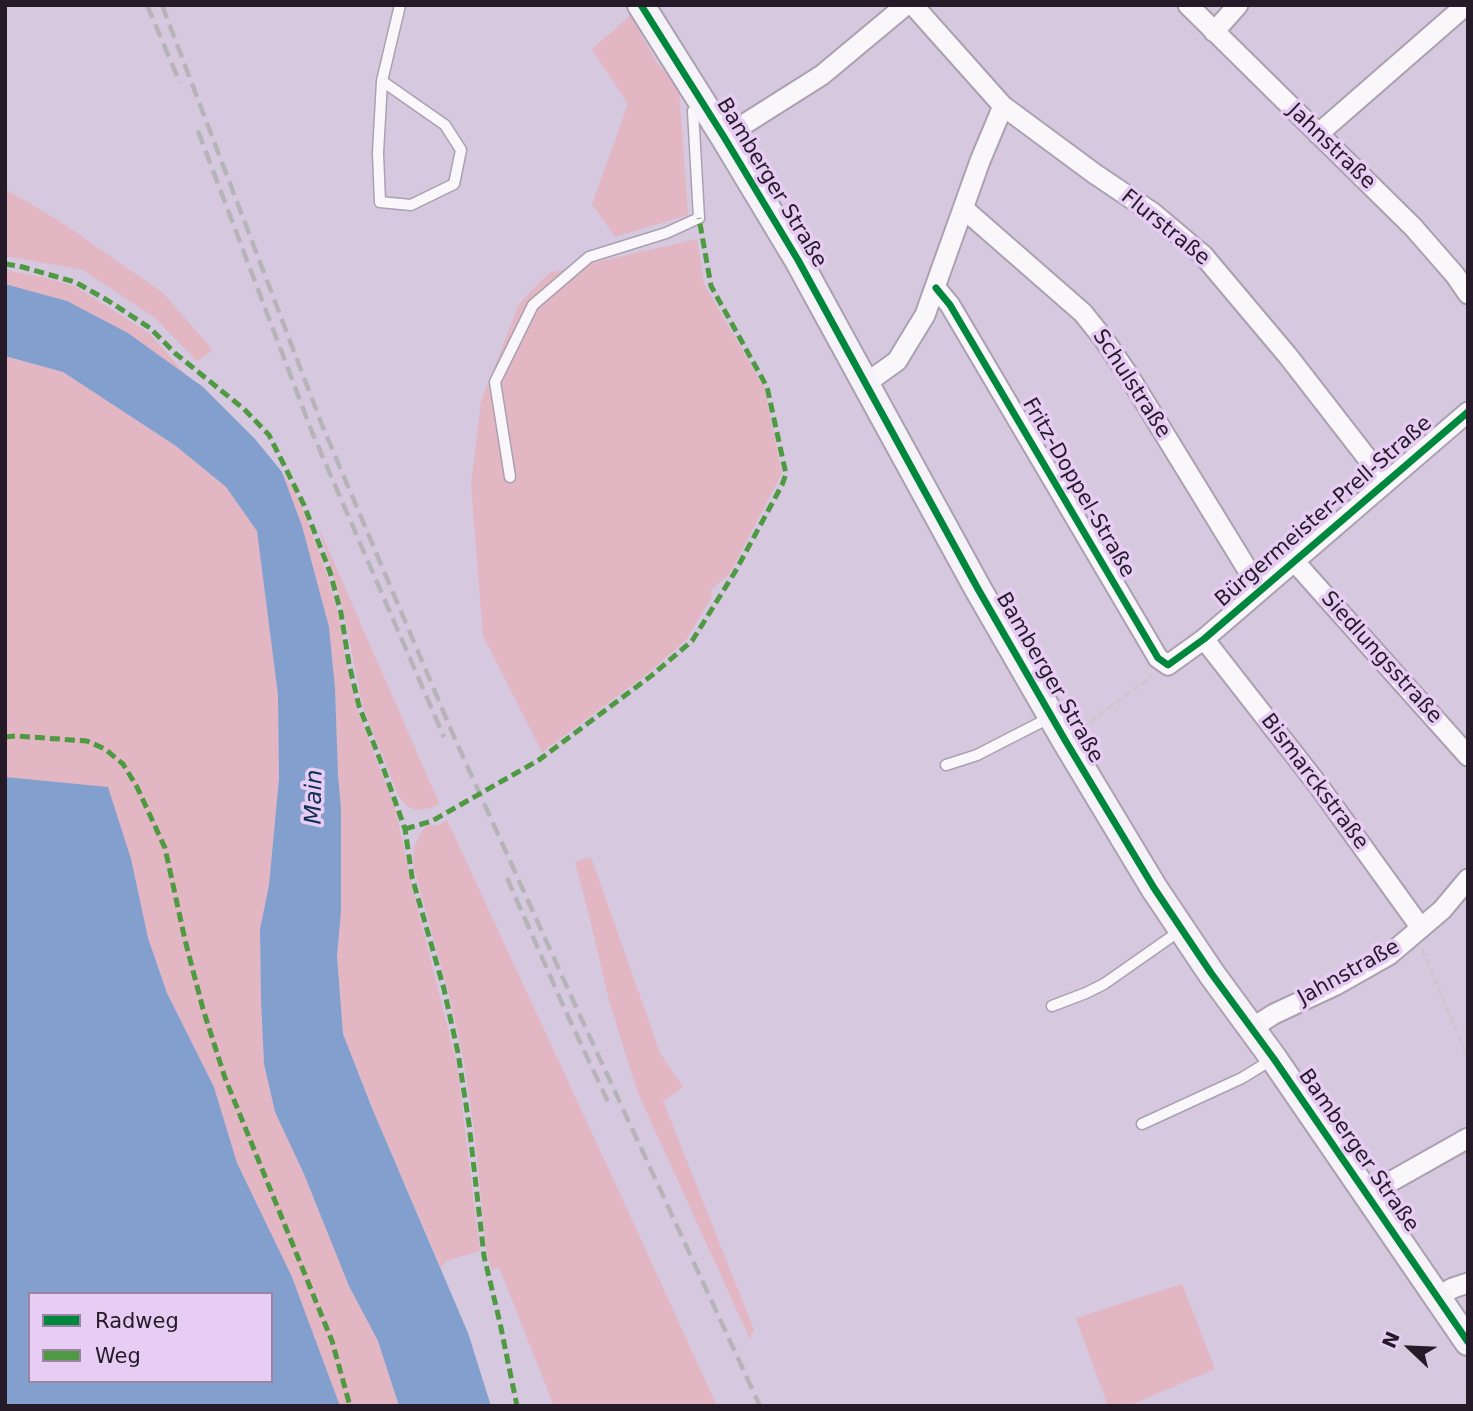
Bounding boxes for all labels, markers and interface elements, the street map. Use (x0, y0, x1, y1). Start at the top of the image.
street label: Bamberger Straße (710, 94, 832, 272)
street label: Jahnstraße (1282, 99, 1380, 195)
street label: Flurstraße (1116, 185, 1214, 271)
street label: Schulstraße (1087, 325, 1175, 443)
street label: Fritz-Doppel-Straße (1016, 394, 1140, 582)
street label: Bürgermeister-Prell-Straße (1211, 411, 1437, 613)
street label: Siedlungsstraße (1315, 587, 1447, 729)
street label: Bamberger Straße (990, 588, 1108, 768)
street label: Bismarckstraße (1255, 709, 1373, 855)
water label: Main (301, 769, 329, 825)
street label: Jahnstraße (1294, 935, 1404, 1011)
street label: Bamberger Straße (1292, 1065, 1424, 1237)
legend (28, 1292, 273, 1383)
text: Radweg (95, 1309, 179, 1333)
north arrow (1375, 1313, 1445, 1383)
text: N (1377, 1328, 1404, 1351)
text: Weg (95, 1344, 141, 1368)

